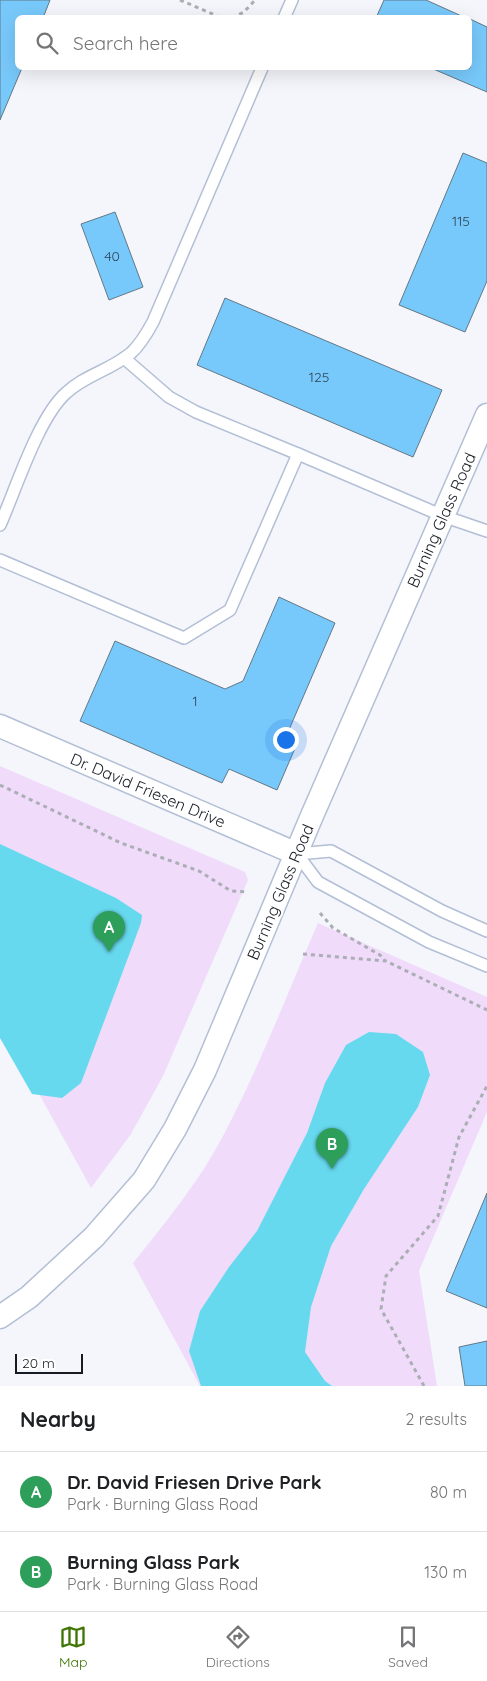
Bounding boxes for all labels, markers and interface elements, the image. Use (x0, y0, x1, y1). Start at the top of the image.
search box (15, 15, 472, 70)
icon: search (33, 29, 61, 57)
text: Search here (73, 31, 178, 55)
house number: 115 (452, 212, 470, 230)
house number: 40 (104, 247, 120, 265)
house number: 125 (309, 368, 329, 386)
street label: Burning Glass Road (402, 449, 480, 591)
house number: 1 (192, 692, 198, 710)
your location (273, 727, 299, 753)
street label: Dr. David Friesen Drive (67, 748, 229, 832)
street label: Burning Glass Road (242, 821, 318, 963)
pin: A (93, 911, 125, 952)
pin: B (316, 1128, 348, 1169)
scale bar (15, 1351, 82, 1374)
text: 20 m (22, 1354, 55, 1372)
text: Nearby (20, 1406, 96, 1432)
text: 2 results (405, 1409, 467, 1429)
text: Dr. David Friesen Drive Park (67, 1470, 322, 1494)
text: A (31, 1482, 41, 1502)
text: 80 m (430, 1482, 467, 1502)
text: Park · Burning Glass Road (67, 1494, 258, 1514)
text: Burning Glass Park (67, 1550, 240, 1574)
text: B (31, 1562, 41, 1582)
text: 130 m (424, 1562, 467, 1582)
text: Park · Burning Glass Road (67, 1574, 258, 1594)
tab: Map (59, 1623, 88, 1671)
tab: Directions (206, 1623, 270, 1671)
tab: Saved (388, 1623, 428, 1671)

